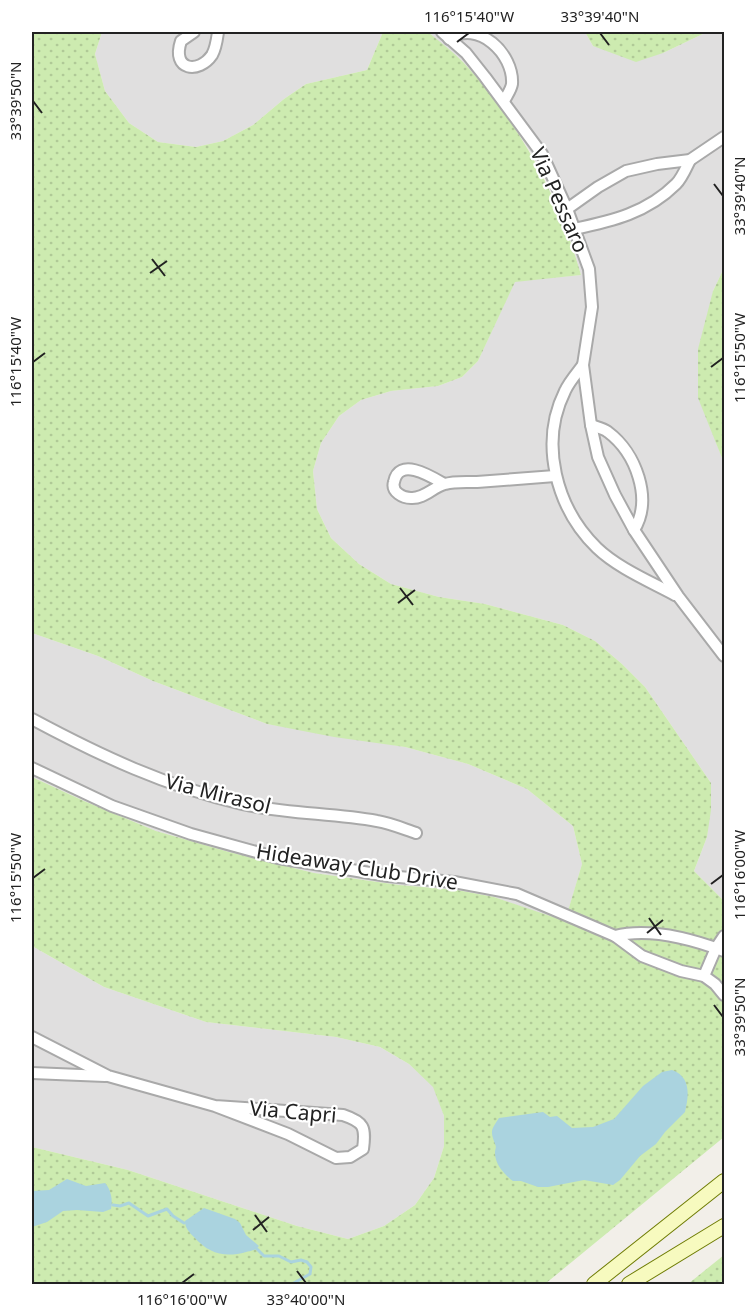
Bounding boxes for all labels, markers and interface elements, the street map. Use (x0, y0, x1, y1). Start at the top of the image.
text: 116°15'40"W (424, 6, 514, 26)
text: 33°39'40"N (561, 6, 639, 26)
text: 33°39'50"N (5, 62, 25, 140)
street label: Via Pessaro (524, 142, 596, 257)
text: 33°39'40"N (729, 157, 749, 235)
text: 116°15'50"W (729, 313, 749, 403)
text: 116°15'40"W (5, 317, 25, 407)
street label: Via Mirasol (162, 766, 274, 820)
text: 116°16'00"W (729, 830, 749, 920)
text: 116°15'50"W (5, 833, 25, 923)
street label: Hideaway Club Drive (254, 836, 460, 896)
text: 33°39'50"N (729, 978, 749, 1056)
street label: Via Capri (248, 1093, 338, 1129)
text: 116°16'00"W (137, 1289, 227, 1309)
text: 33°40'00"N (267, 1289, 345, 1309)

